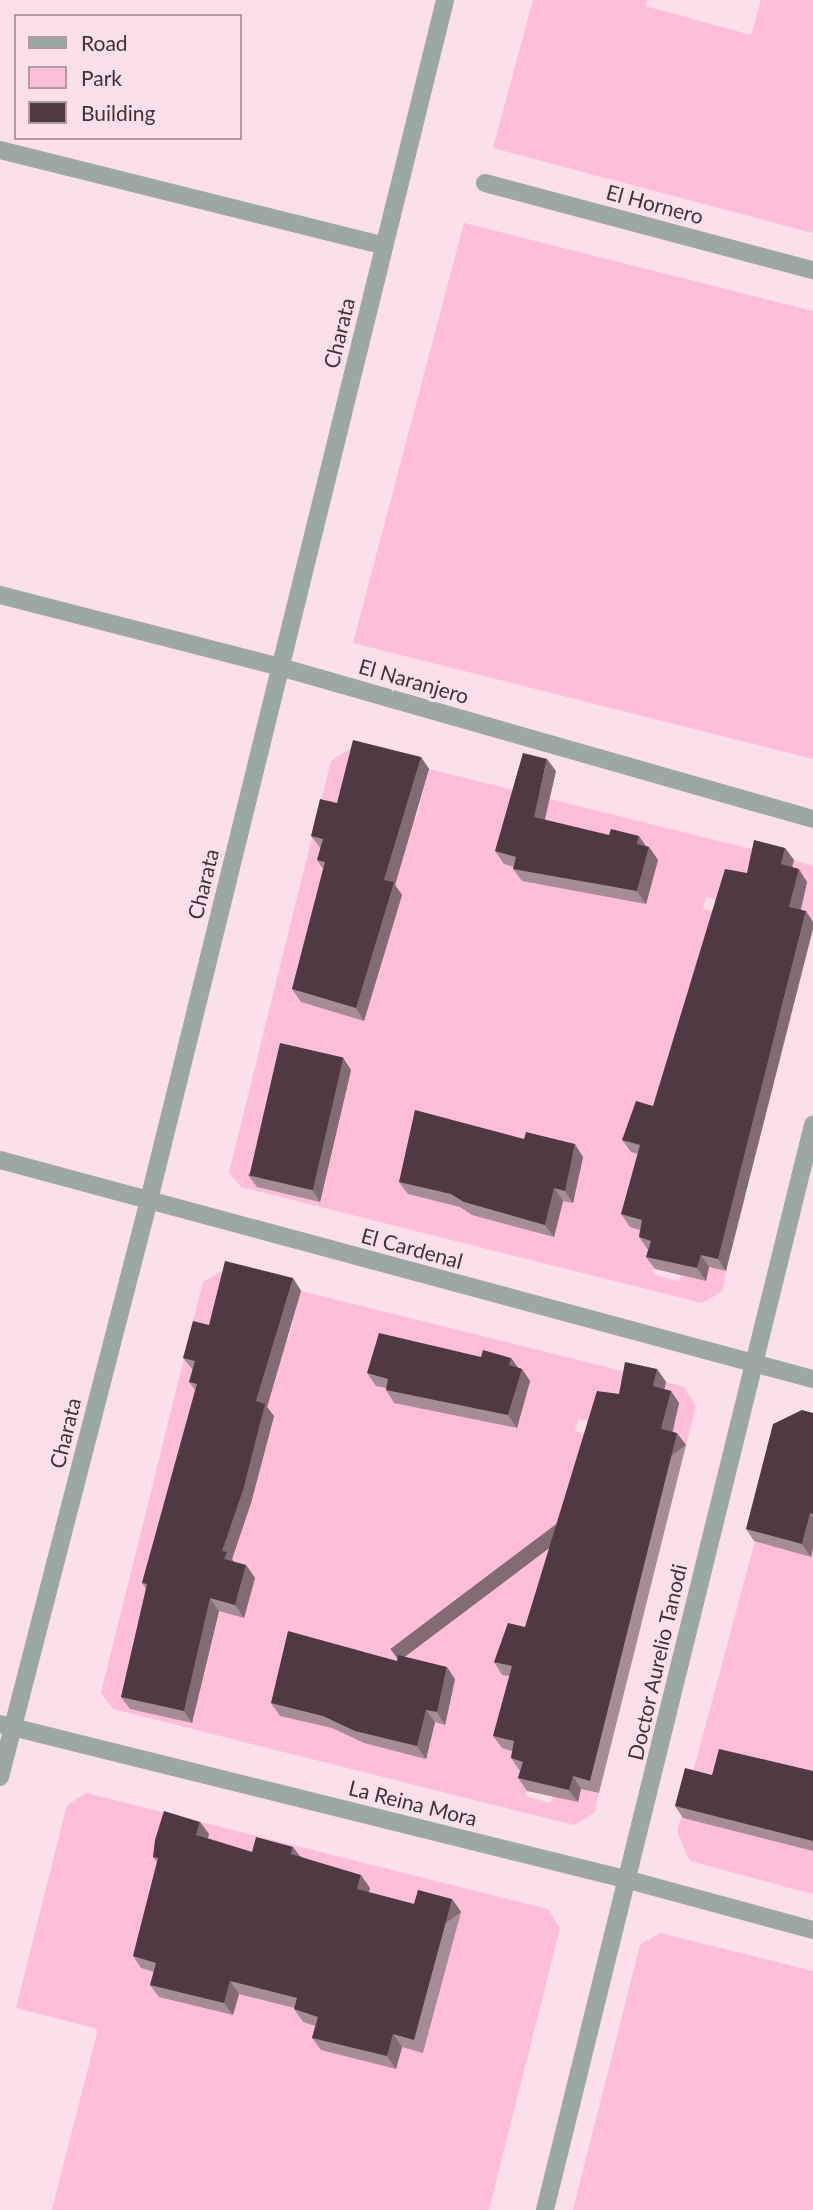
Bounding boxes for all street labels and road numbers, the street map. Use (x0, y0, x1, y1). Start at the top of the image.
street label: El Hornero (604, 179, 706, 229)
street label: Charata (318, 295, 360, 371)
street label: El Naranjero (356, 653, 472, 709)
street label: Charata (182, 846, 224, 922)
street label: El Cardenal (358, 1222, 466, 1274)
street label: Charata (44, 1395, 86, 1471)
street label: Doctor Aurelio Tanodi (622, 1561, 692, 1763)
street label: La Reina Mora (346, 1775, 480, 1831)

